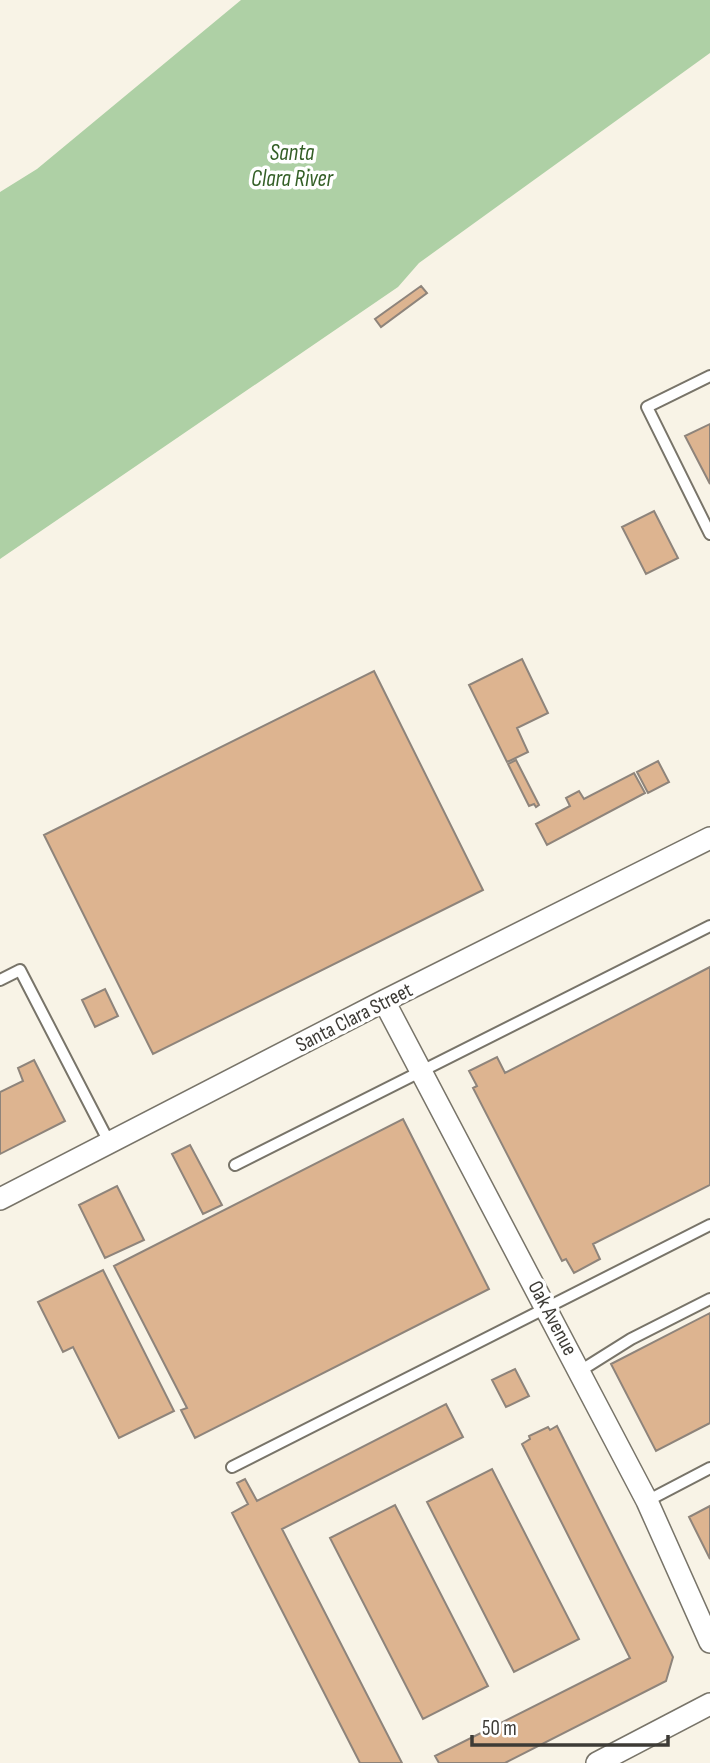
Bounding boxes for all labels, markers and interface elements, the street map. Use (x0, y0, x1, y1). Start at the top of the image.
water label: Santa Clara River (251, 139, 335, 193)
street label: Santa Clara Street (292, 977, 417, 1058)
street label: Oak Avenue (523, 1277, 583, 1360)
scale bar (472, 1704, 668, 1748)
text: 50 m (482, 1716, 517, 1741)

